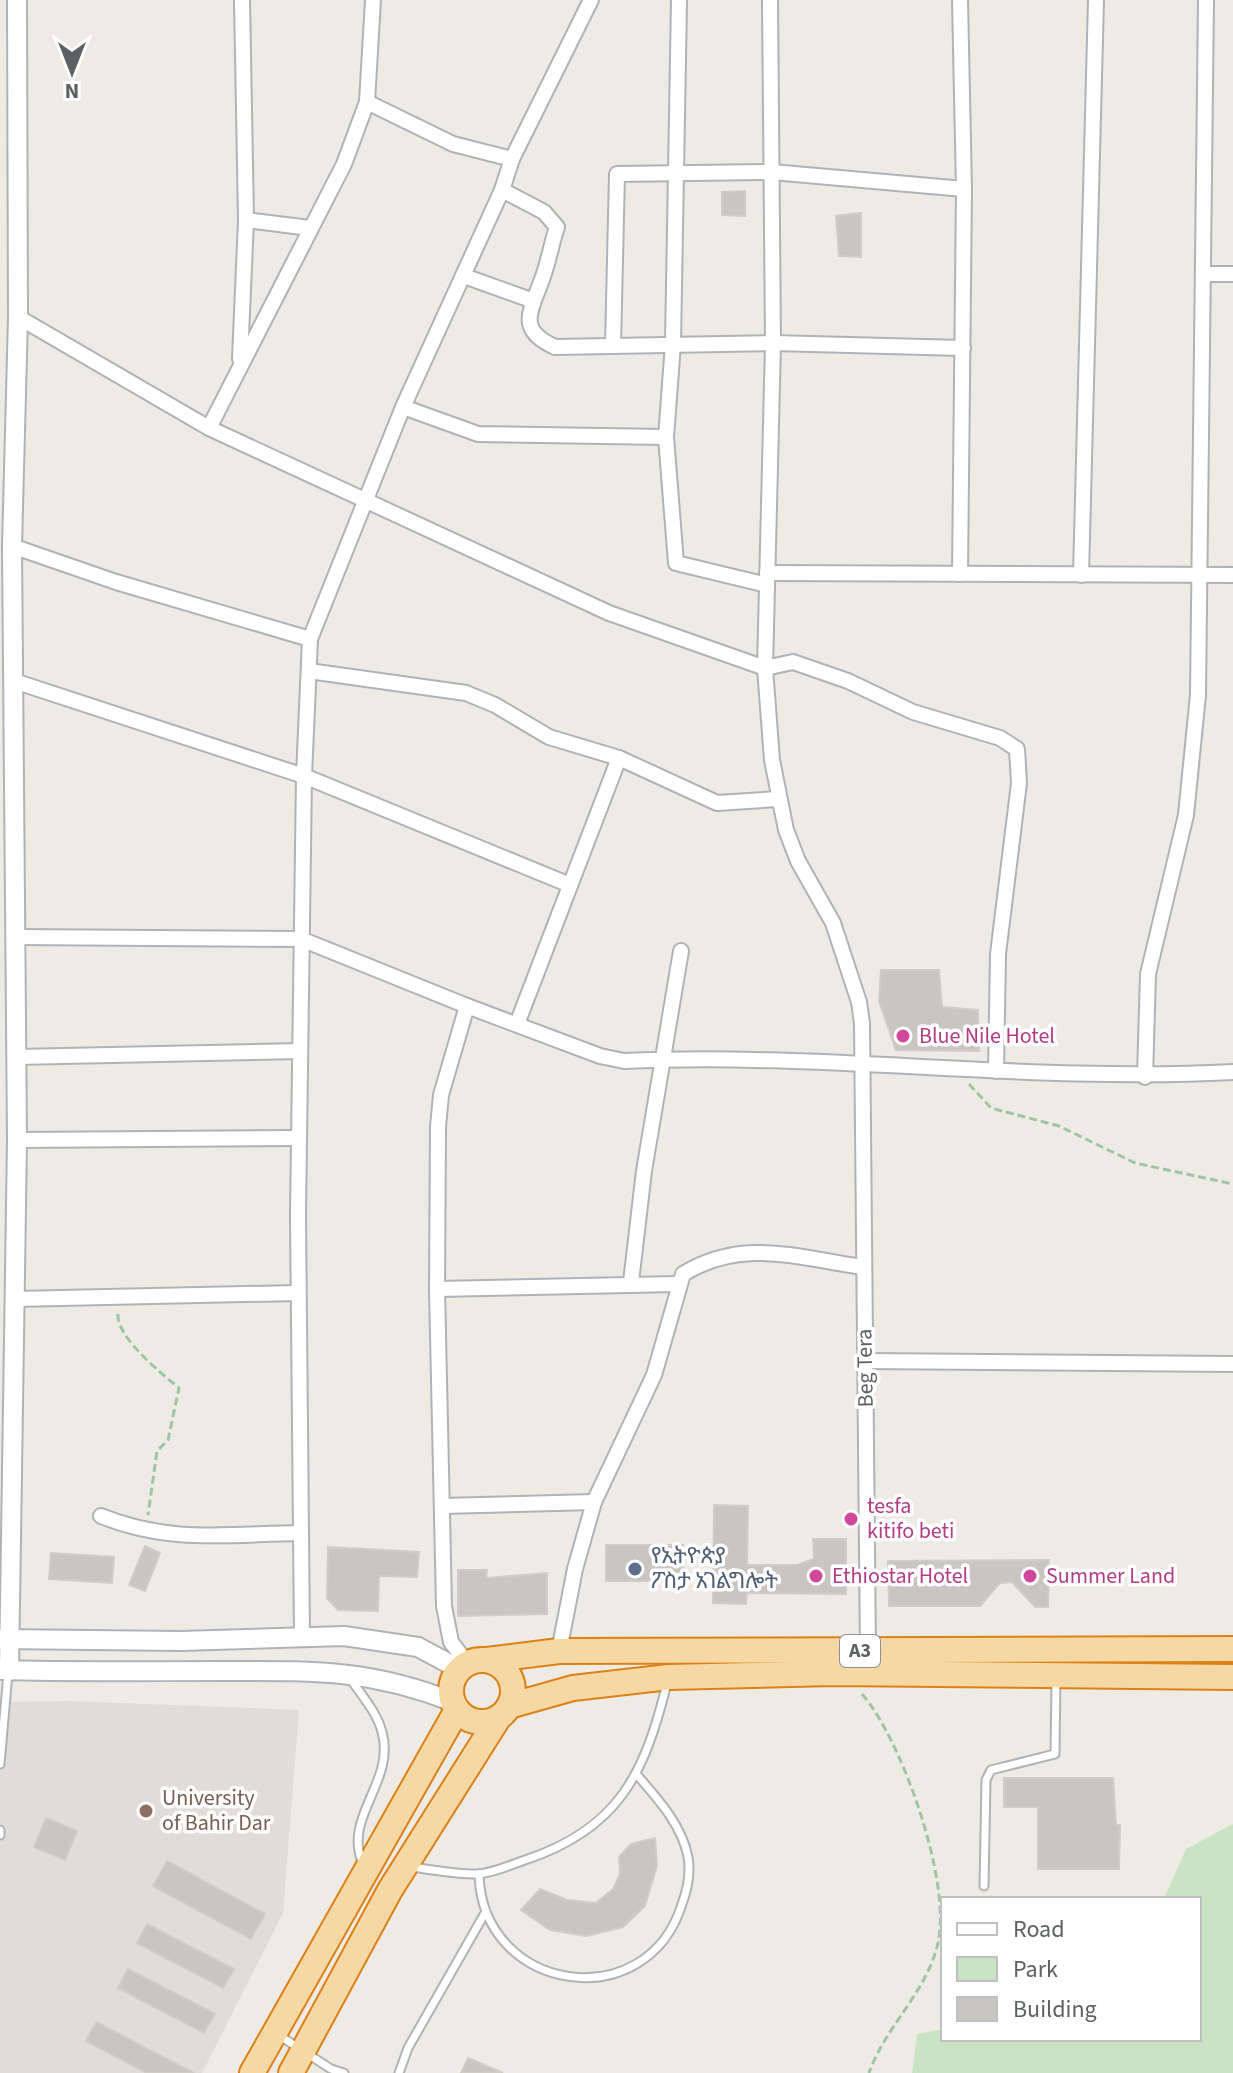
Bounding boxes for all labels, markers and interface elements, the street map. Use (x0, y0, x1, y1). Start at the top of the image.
north arrow (32, 32, 112, 112)
text: N (65, 75, 79, 107)
place label: Blue Nile Hotel (919, 1020, 1055, 1052)
marker: Blue Nile Hotel (894, 1027, 912, 1045)
street label: Beg Tera (848, 1328, 882, 1408)
place label: tesfa kitifo beti (867, 1490, 954, 1547)
marker: tesfa kitifo beti (842, 1510, 860, 1528)
place label: የኢትዮጵያ ፖስታ አገልግሎት (651, 1540, 778, 1597)
marker: የኢትዮጵያ ፖስታ አገልግሎት (626, 1560, 644, 1578)
place label: Ethiostar Hotel (832, 1560, 968, 1592)
place label: Summer Land (1046, 1560, 1175, 1592)
marker: Ethiostar Hotel (807, 1567, 825, 1585)
marker: Summer Land (1021, 1567, 1039, 1585)
road number: A3 (840, 1635, 880, 1667)
place label: University of Bahir Dar (162, 1782, 271, 1839)
marker: University of Bahir Dar (137, 1802, 155, 1820)
legend (941, 1897, 1201, 2041)
text: Road (1013, 1912, 1065, 1947)
text: Park (1013, 1952, 1058, 1987)
text: Building (1013, 1992, 1097, 2027)

